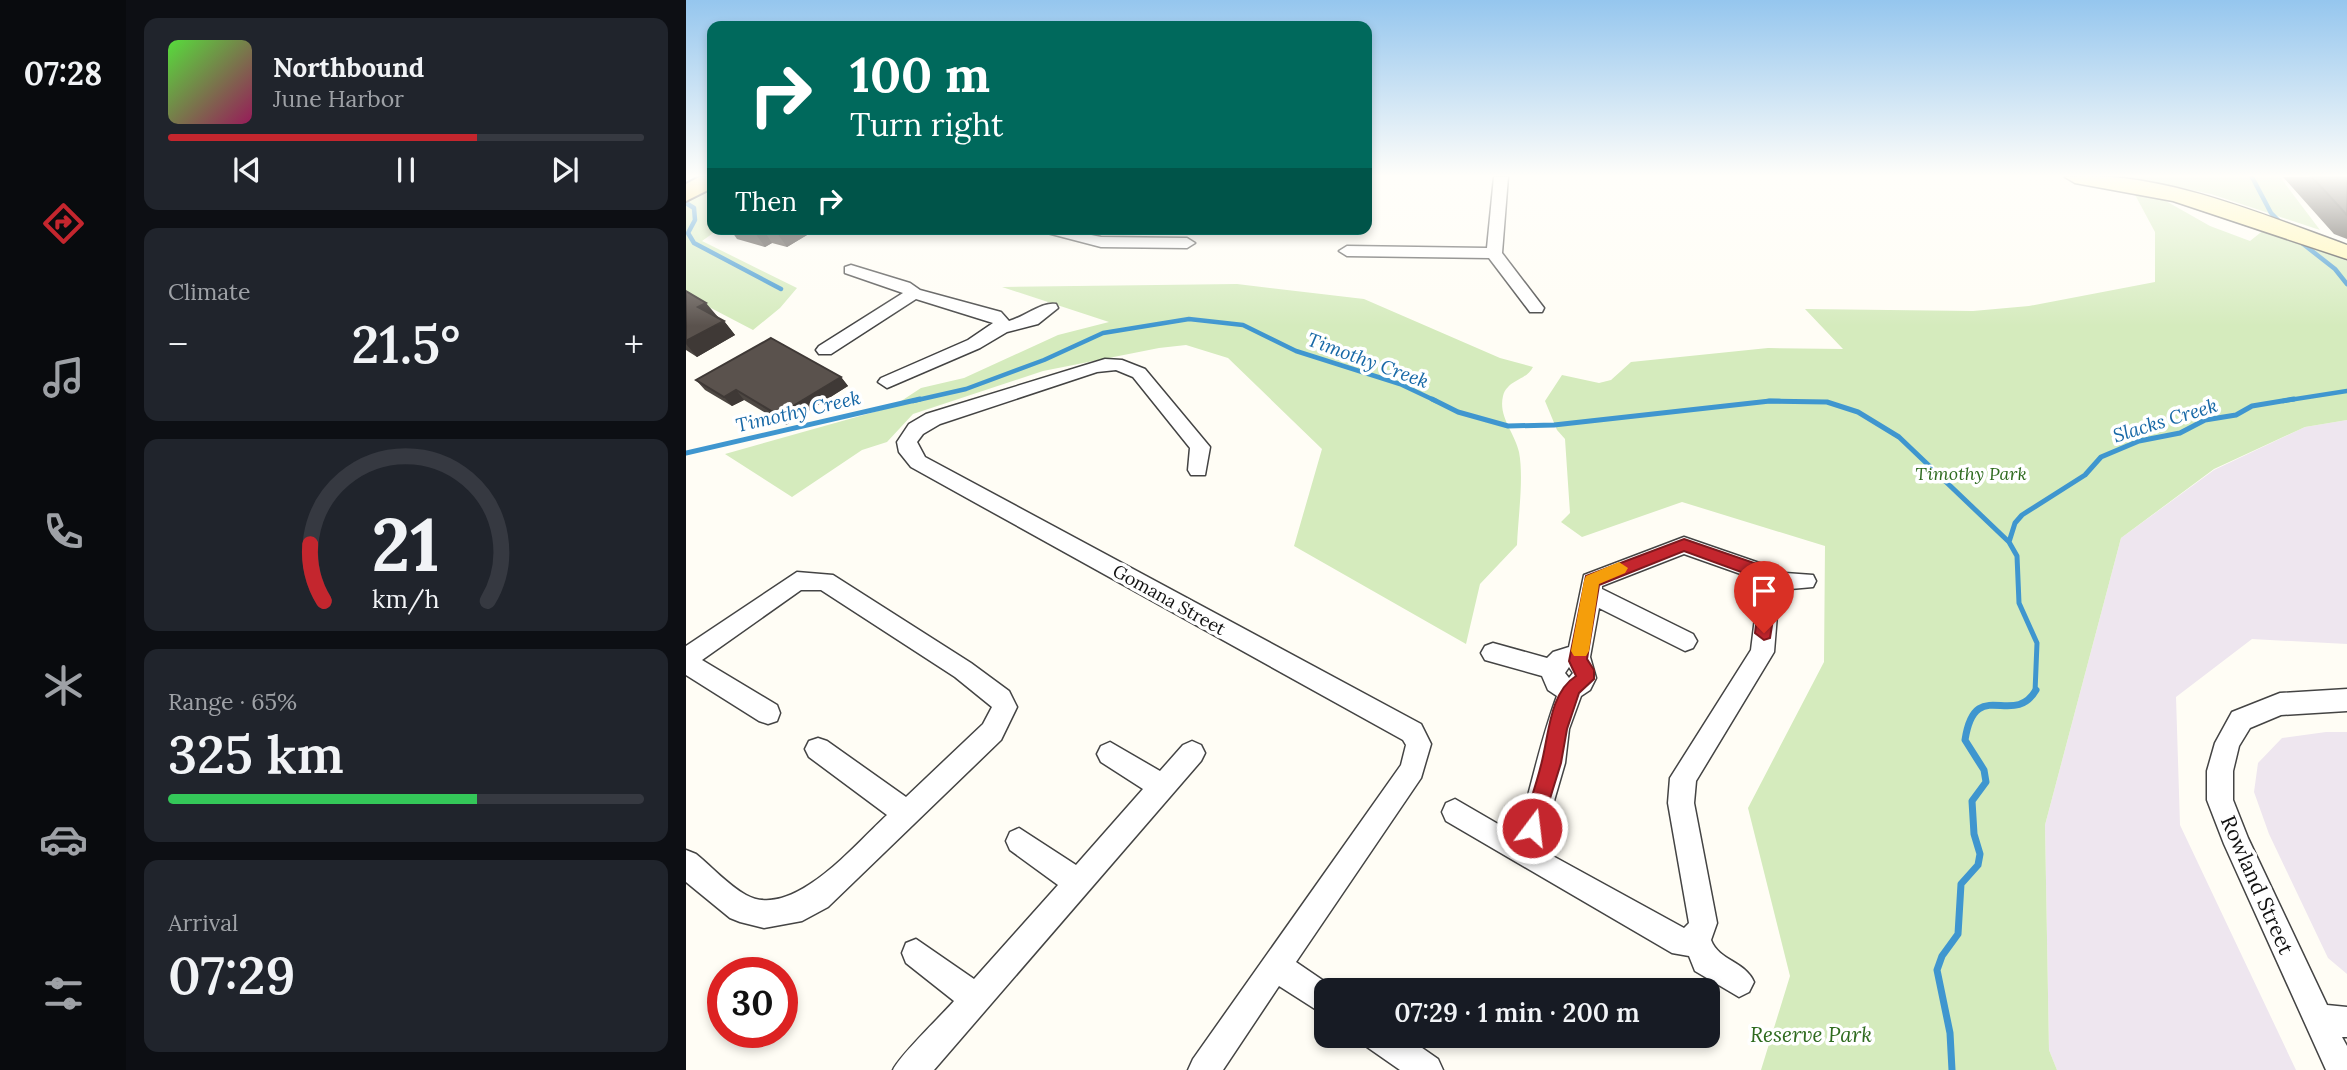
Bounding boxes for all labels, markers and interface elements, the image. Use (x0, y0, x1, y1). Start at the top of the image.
text: 100 m (850, 43, 990, 105)
icon: right (735, 49, 826, 140)
text: Northbound (273, 51, 424, 84)
text: 07:28 (24, 53, 102, 94)
text: June Harbor (273, 84, 404, 113)
text: Turn right (850, 104, 1003, 145)
icon: previous (228, 151, 266, 189)
icon: pause (387, 151, 425, 189)
icon: next (546, 151, 584, 189)
icon: right (811, 182, 849, 220)
text: Then (735, 185, 797, 218)
icon: directions (39, 199, 88, 248)
text: Climate (168, 277, 250, 306)
text: 21.5° (352, 311, 460, 377)
text: − (168, 320, 188, 368)
text: + (624, 320, 644, 368)
water label: Timothy Creek (1304, 327, 1432, 393)
icon: music (39, 353, 88, 402)
water label: Timothy Creek (733, 385, 863, 437)
water label: Slacks Creek (2110, 393, 2220, 447)
park label: Timothy Park (1915, 462, 2027, 485)
text: 21 (372, 498, 440, 591)
icon: phone (39, 507, 88, 556)
street label: Gomana Street (1109, 559, 1230, 640)
pin (1734, 561, 1794, 633)
icon: arrive (1745, 572, 1783, 610)
text: km/h (372, 583, 440, 615)
icon: climate (39, 661, 88, 710)
text: Range · 65% (168, 687, 297, 716)
text: 325 km (168, 721, 344, 787)
position arrow (1495, 791, 1569, 865)
street label: Rowland Street (2215, 811, 2300, 959)
icon: car (39, 815, 88, 864)
text: Arrival (168, 908, 238, 937)
text: 07:29 (168, 942, 295, 1008)
speed limit sign: 30 (707, 957, 798, 1048)
icon: filters (39, 969, 88, 1018)
text: 07:29 · 1 min · 200 m (1394, 996, 1640, 1029)
park label: Reserve Park (1750, 1021, 1872, 1048)

